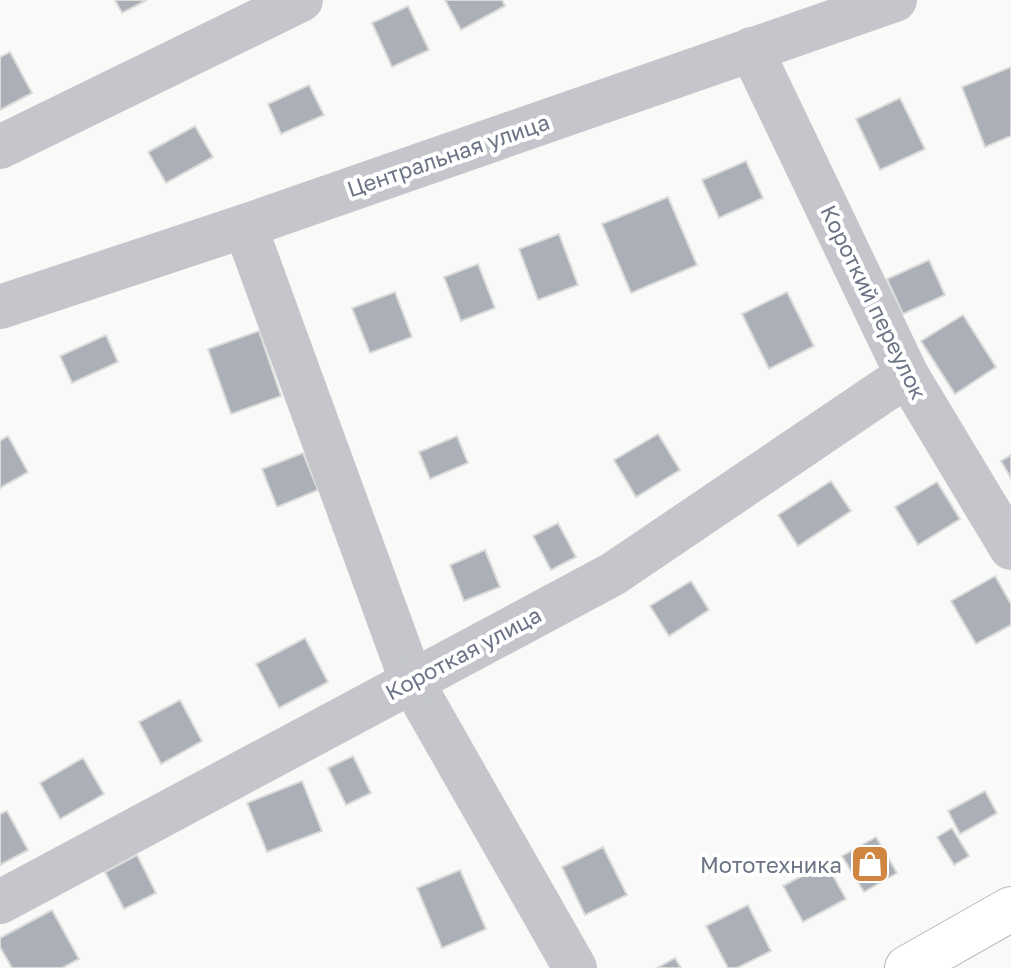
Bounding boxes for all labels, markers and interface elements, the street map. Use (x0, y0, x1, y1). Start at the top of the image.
street label: Центральная улица (343, 108, 553, 202)
street label: Короткий переулок (815, 200, 933, 404)
street label: Короткая улица (380, 601, 546, 705)
shop icon: Мототехника (849, 843, 891, 885)
place label: Мототехника (700, 851, 842, 878)

